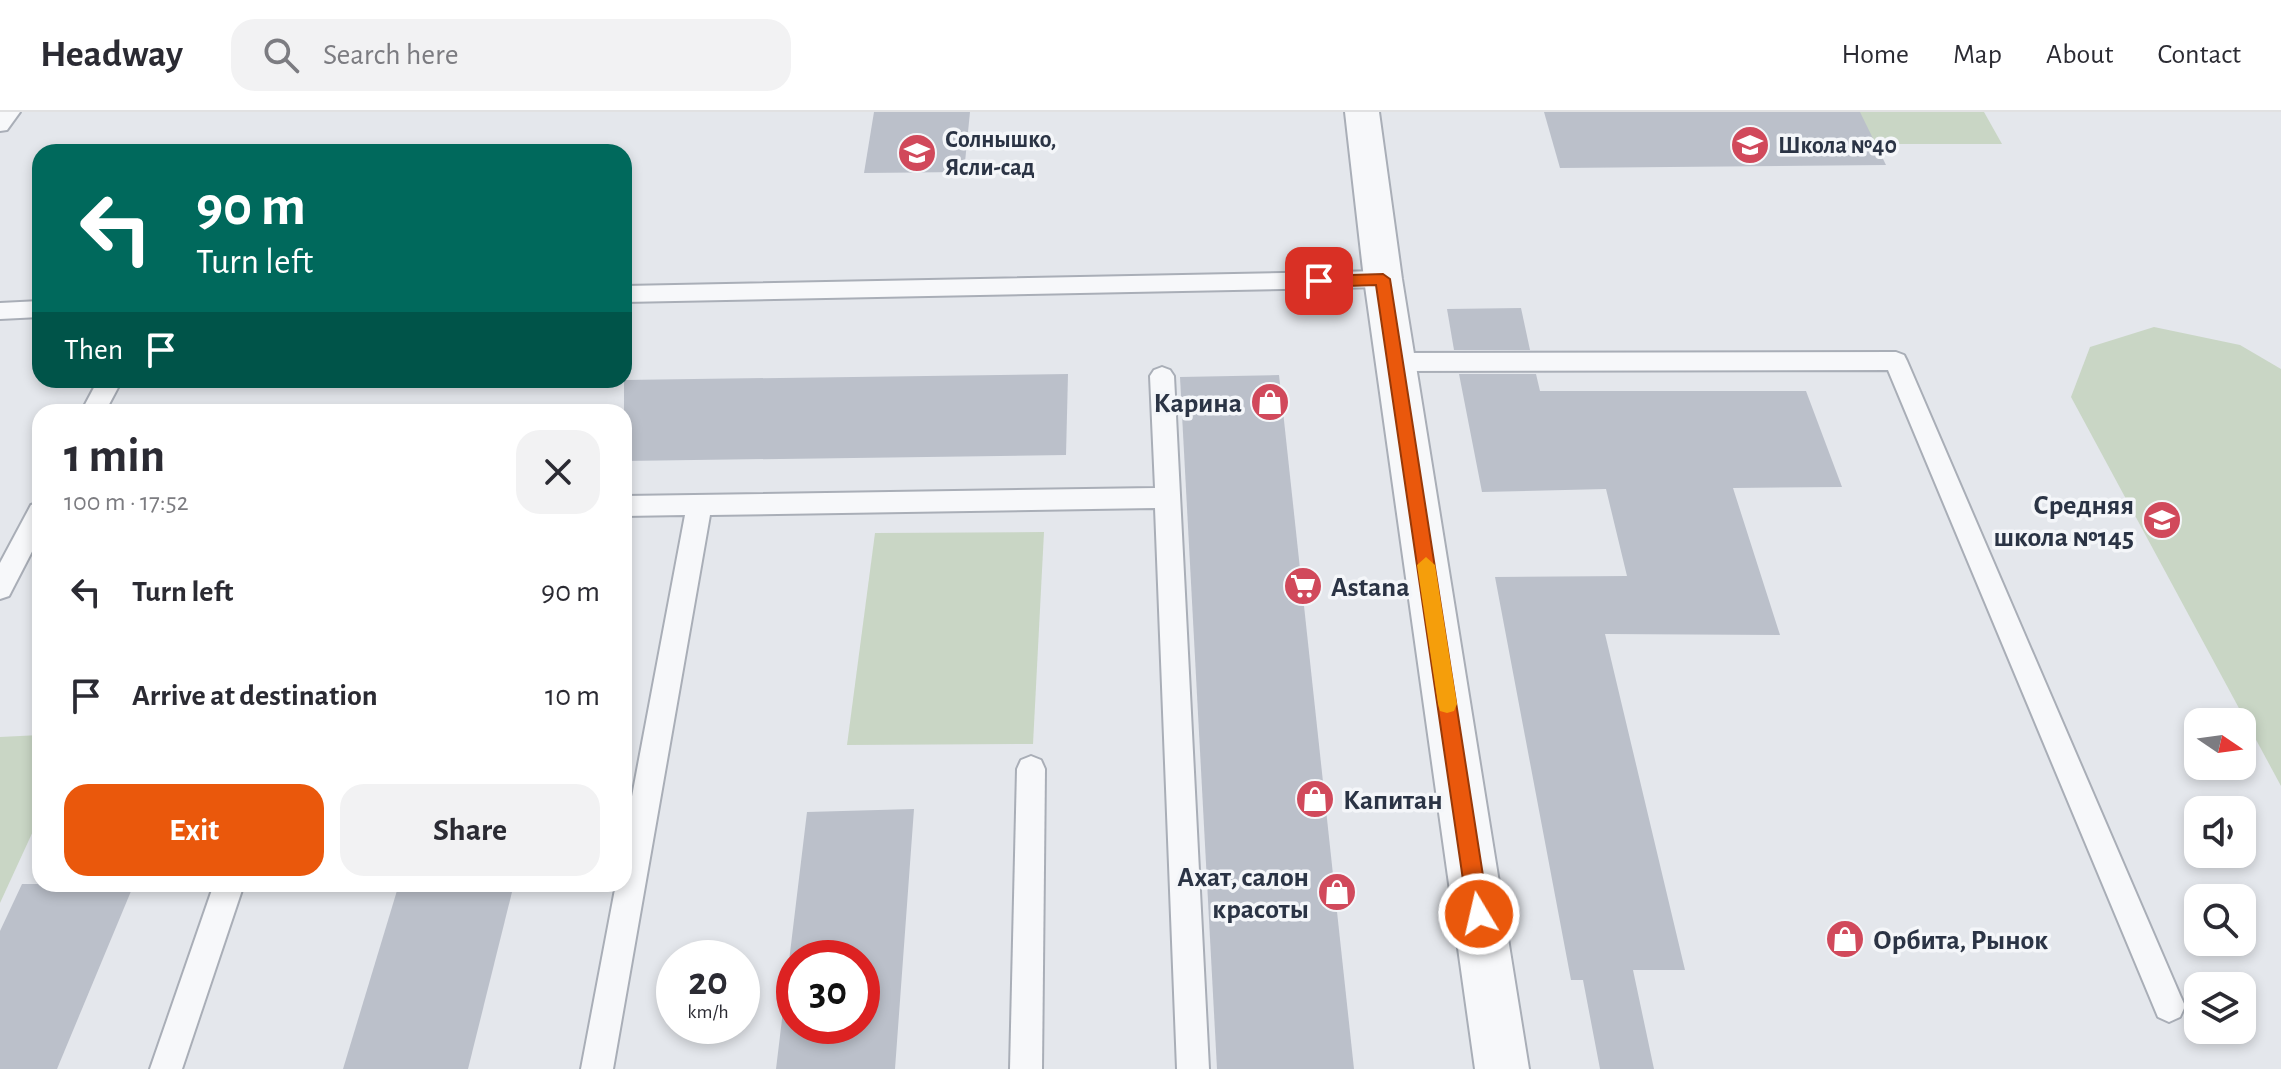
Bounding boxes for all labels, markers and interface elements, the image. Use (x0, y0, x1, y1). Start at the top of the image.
search box (231, 19, 791, 91)
icon: search (259, 33, 303, 77)
text: Headway (40, 36, 183, 74)
text: Search here (323, 40, 459, 70)
text: Home (1842, 41, 1909, 69)
text: Map (1953, 41, 2002, 69)
text: About (2046, 41, 2114, 69)
text: Contact (2158, 41, 2241, 69)
school or university icon: Школа №40 (1729, 124, 1771, 166)
place label: Солнышко, Ясли-сад (945, 128, 1056, 180)
school or university icon: Солнышко, Ясли-сад (896, 132, 938, 174)
place label: Школа №40 (1778, 134, 1897, 158)
icon: left (64, 176, 168, 280)
text: 90 m (196, 179, 306, 235)
text: Turn left (196, 244, 313, 280)
pin (1285, 247, 1353, 315)
icon: arrive (1297, 259, 1341, 303)
icon: arrive (139, 328, 183, 372)
text: Then (64, 335, 123, 365)
shop icon: Карина (1249, 381, 1291, 423)
place label: Карина (1154, 390, 1242, 418)
button: close (516, 430, 600, 514)
text: 1 min (64, 433, 165, 481)
text: 100 m · 17:52 (64, 489, 188, 515)
place label: Средняя школа №145 (1993, 492, 2134, 552)
school or university icon: Средняя школа №145 (2141, 499, 2183, 541)
supermarket icon: Astana (1282, 565, 1324, 607)
icon: left (64, 570, 108, 614)
place label: Astana (1331, 574, 1410, 602)
text: Turn left (132, 577, 233, 607)
text: 90 m (541, 577, 600, 607)
icon: arrive (64, 674, 108, 718)
text: Arrive at destination (132, 681, 378, 711)
text: 10 m (545, 681, 600, 711)
north arrow (2184, 708, 2256, 780)
map controls (2184, 708, 2256, 1044)
shop icon: Капитан (1294, 778, 1336, 820)
button: Exit (64, 784, 324, 876)
button: Share (340, 784, 600, 876)
place label: Капитан (1343, 787, 1443, 815)
button: sound (2184, 796, 2256, 868)
place label: Ахат, салон красоты (1177, 864, 1309, 924)
shop icon: Ахат, салон красоты (1316, 871, 1358, 913)
position arrow (1437, 872, 1521, 956)
button: search (2184, 884, 2256, 956)
shop icon: Орбита, Рынок (1824, 918, 1866, 960)
place label: Орбита, Рынок (1873, 927, 2048, 955)
speed limit sign: 30 (776, 940, 880, 1044)
text: 20 (688, 962, 728, 1002)
button: layers (2184, 972, 2256, 1044)
text: km/h (687, 1002, 729, 1022)

